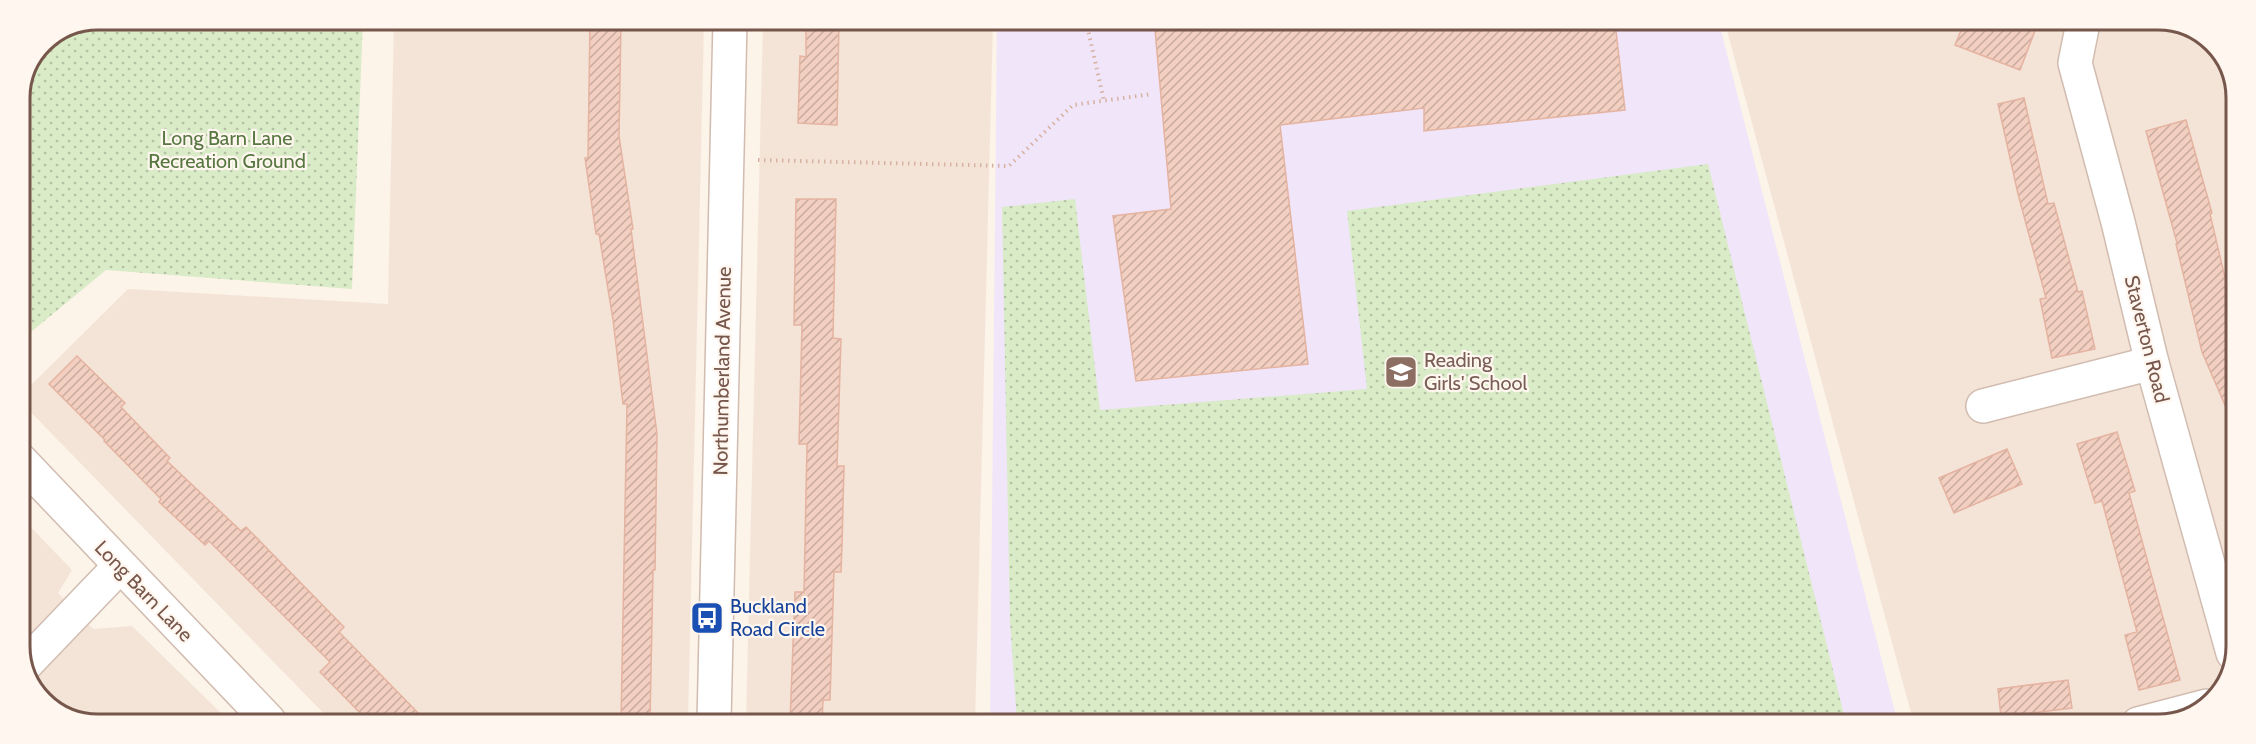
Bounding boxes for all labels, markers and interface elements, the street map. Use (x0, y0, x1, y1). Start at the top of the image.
park label: Long Barn Lane Recreation Ground (148, 126, 306, 173)
street label: Northumberland Avenue (708, 266, 736, 476)
street label: Staverton Road (2120, 273, 2174, 405)
place label: Reading Girls' School (1424, 348, 1527, 395)
school or university icon: Reading Girls' School (1383, 354, 1419, 390)
street label: Long Barn Lane (90, 536, 198, 646)
place label: Buckland Road Circle (730, 594, 825, 641)
bus stop icon: Buckland Road Circle (689, 600, 725, 636)

